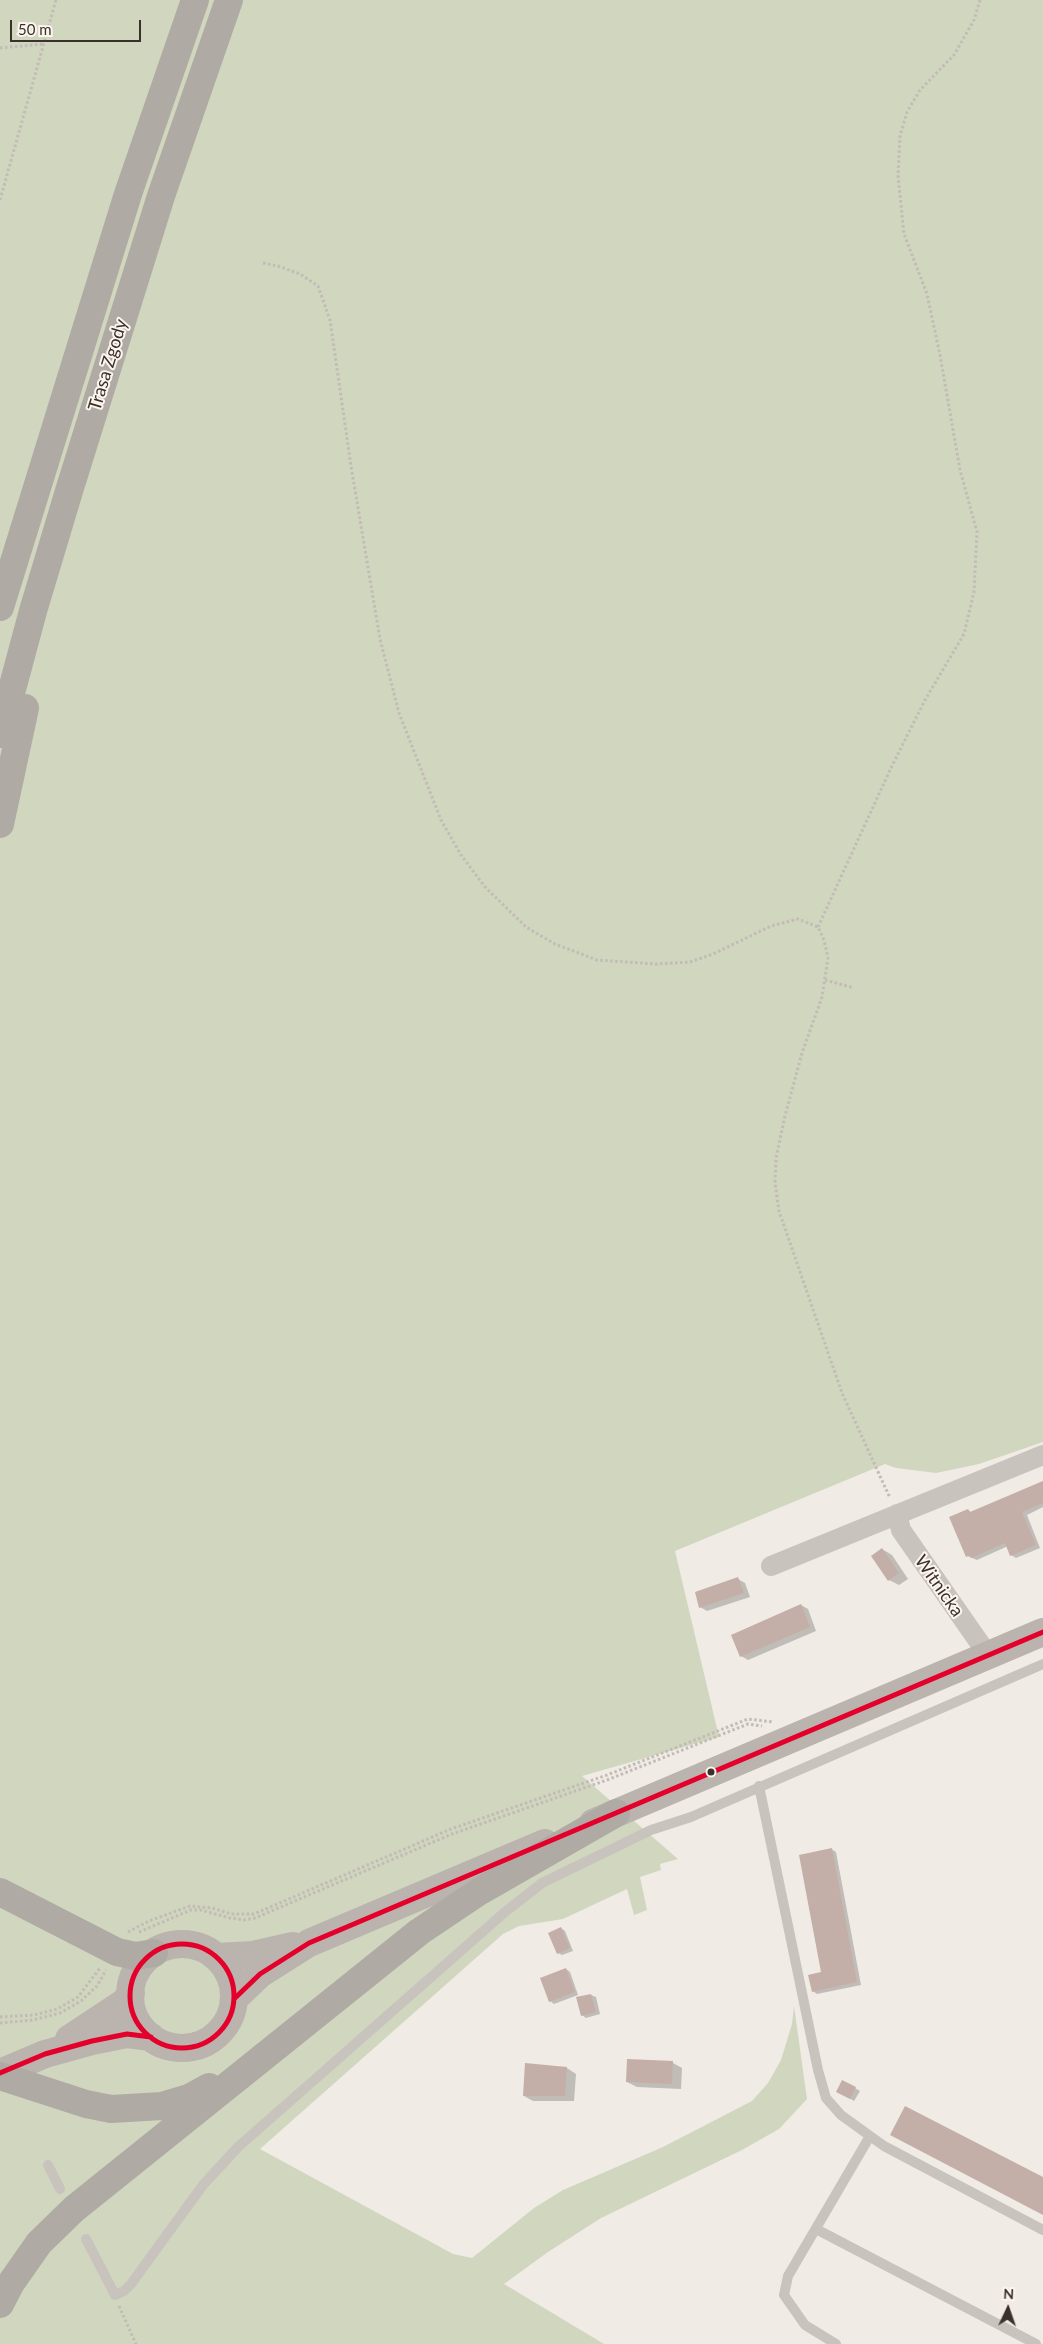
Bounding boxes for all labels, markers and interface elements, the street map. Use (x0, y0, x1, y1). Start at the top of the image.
scale bar (12, 10, 144, 42)
text: 50 m (18, 20, 52, 38)
street label: Trasa Zgody (84, 317, 132, 413)
street label: Witnicka (910, 1551, 968, 1621)
unlabelled marker (706, 1767, 716, 1777)
north arrow (983, 2284, 1033, 2334)
text: N (1003, 2285, 1015, 2302)

